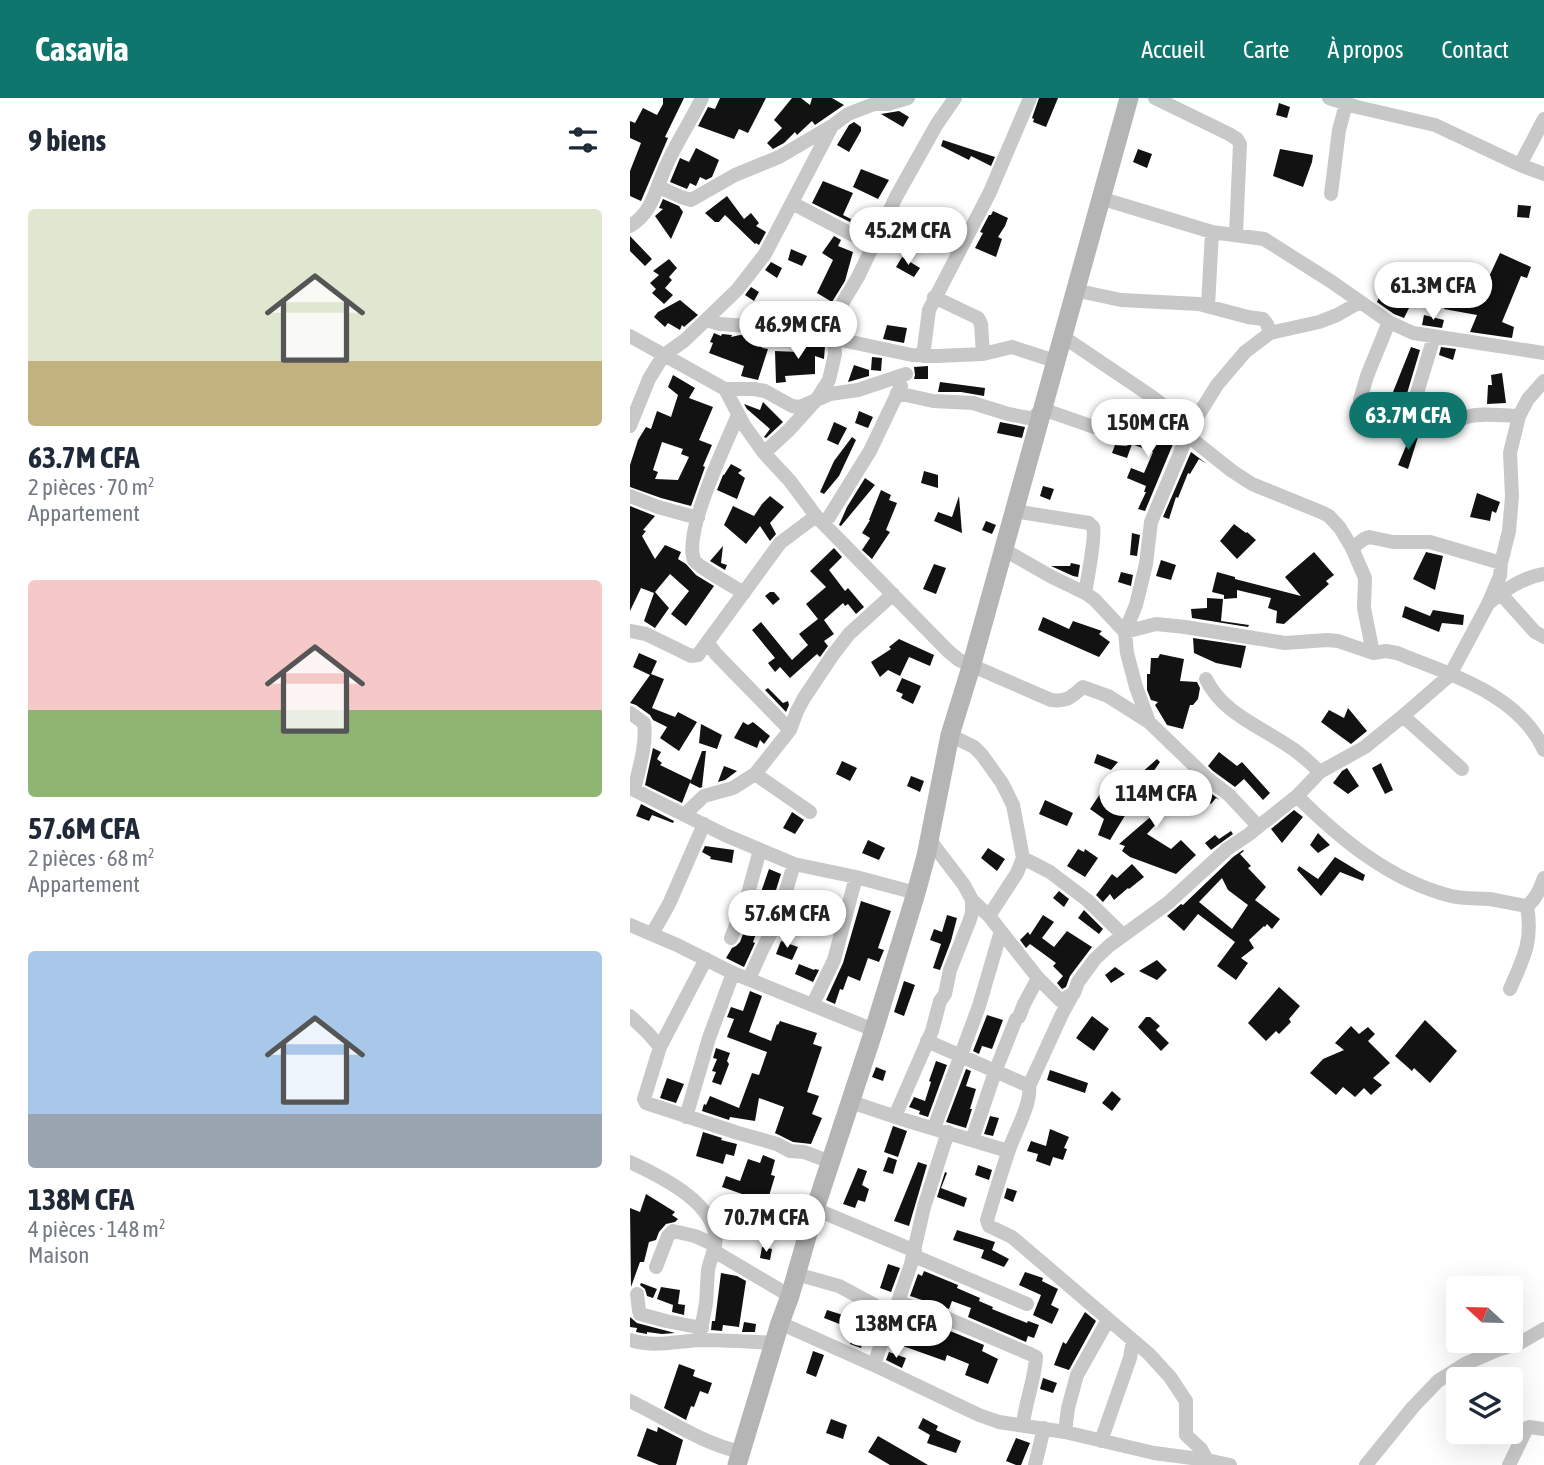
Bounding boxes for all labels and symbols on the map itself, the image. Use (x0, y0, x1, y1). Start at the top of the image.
pin: 45.2M CFA (828, 208, 988, 267)
pin: 61.3M CFA (1353, 262, 1513, 322)
pin: 46.9M CFA (718, 302, 878, 361)
pin: 63.7M CFA (1328, 392, 1488, 452)
pin: 150M CFA (1076, 400, 1220, 459)
pin: 114M CFA (1084, 770, 1228, 830)
pin: 57.6M CFA (707, 890, 867, 950)
pin: 70.7M CFA (686, 1194, 846, 1254)
north arrow (1446, 1276, 1522, 1353)
pin: 138M CFA (824, 1300, 968, 1360)

